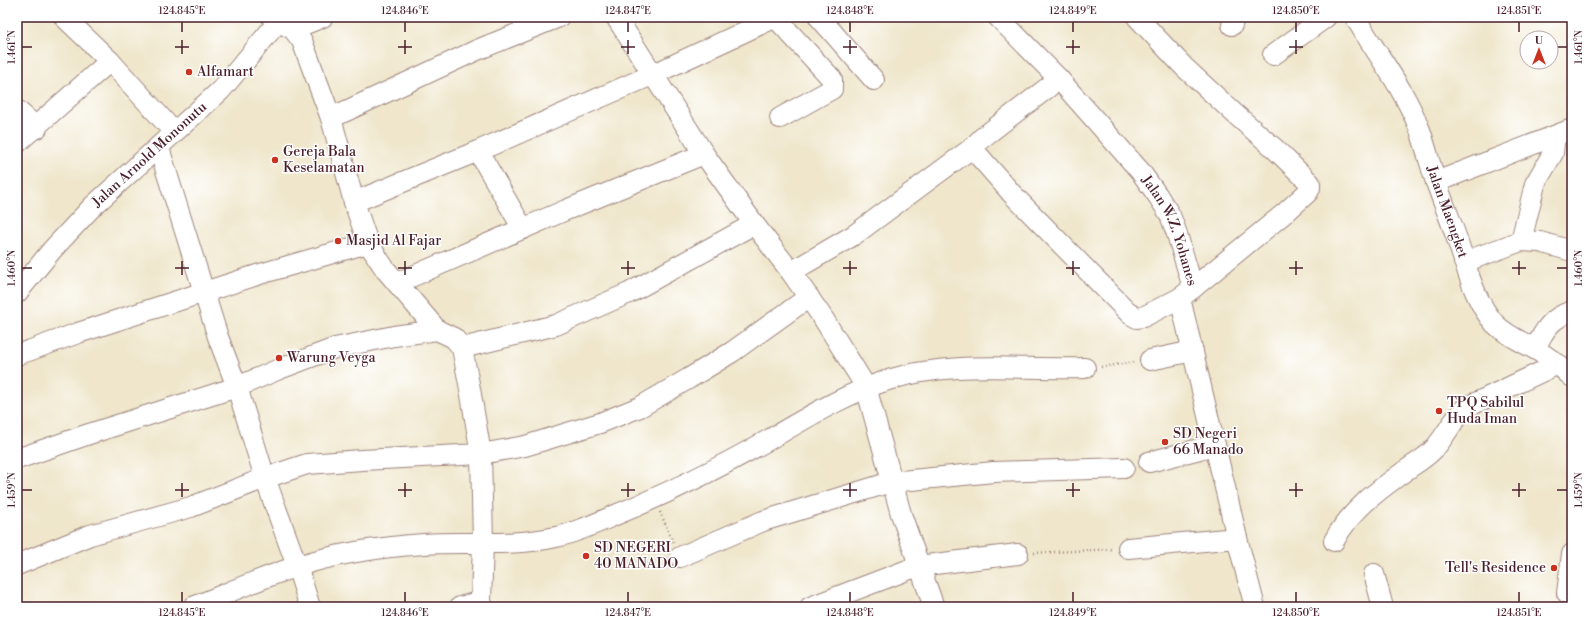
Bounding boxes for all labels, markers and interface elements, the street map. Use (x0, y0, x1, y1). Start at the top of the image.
text: 124.845°E (159, 5, 205, 17)
text: 124.846°E (381, 5, 429, 17)
text: 124.847°E (605, 5, 651, 17)
text: 124.848°E (826, 5, 874, 17)
text: 124.849°E (1049, 5, 1097, 17)
text: 124.850°E (1272, 5, 1320, 17)
text: 124.851°E (1497, 5, 1542, 17)
text: 1.461°N (6, 30, 18, 64)
north arrow (1519, 30, 1559, 70)
text: 1.461°N (1573, 30, 1585, 64)
text: U (1535, 34, 1544, 48)
place label: Alfamart (196, 63, 254, 81)
marker: Alfamart (184, 67, 194, 77)
street label: Jalan Arnold Mononutu (88, 98, 211, 212)
place label: Gereja Bala Keselamatan (283, 143, 365, 177)
marker: Gereja Bala Keselamatan (270, 155, 280, 165)
street label: Jalan Maengket (1422, 163, 1472, 260)
street label: Jalan W.Z. Yohanes (1137, 171, 1201, 288)
place label: Masjid Al Fajar (346, 232, 441, 250)
marker: Masjid Al Fajar (333, 236, 343, 246)
text: 1.460°N (6, 249, 18, 286)
text: 1.460°N (1573, 249, 1585, 286)
place label: Warung Veyga (286, 349, 376, 367)
marker: Warung Veyga (274, 353, 284, 363)
place label: TPQ Sabilul Huda Iman (1447, 394, 1524, 428)
marker: TPQ Sabilul Huda Iman (1434, 406, 1444, 416)
place label: SD Negeri 66 Manado (1173, 425, 1244, 459)
marker: SD Negeri 66 Manado (1160, 437, 1170, 447)
text: 1.459°N (6, 472, 18, 508)
text: 1.459°N (1573, 472, 1585, 508)
place label: SD NEGERI 40 MANADO (594, 539, 678, 573)
marker: SD NEGERI 40 MANADO (581, 551, 591, 561)
place label: Tell's Residence (1445, 559, 1546, 577)
marker: Tell's Residence (1549, 563, 1559, 573)
text: 124.845°E (159, 607, 205, 619)
text: 124.846°E (381, 607, 429, 619)
text: 124.847°E (605, 607, 651, 619)
text: 124.848°E (826, 607, 874, 619)
text: 124.849°E (1049, 607, 1097, 619)
text: 124.850°E (1272, 607, 1320, 619)
text: 124.851°E (1497, 607, 1542, 619)

